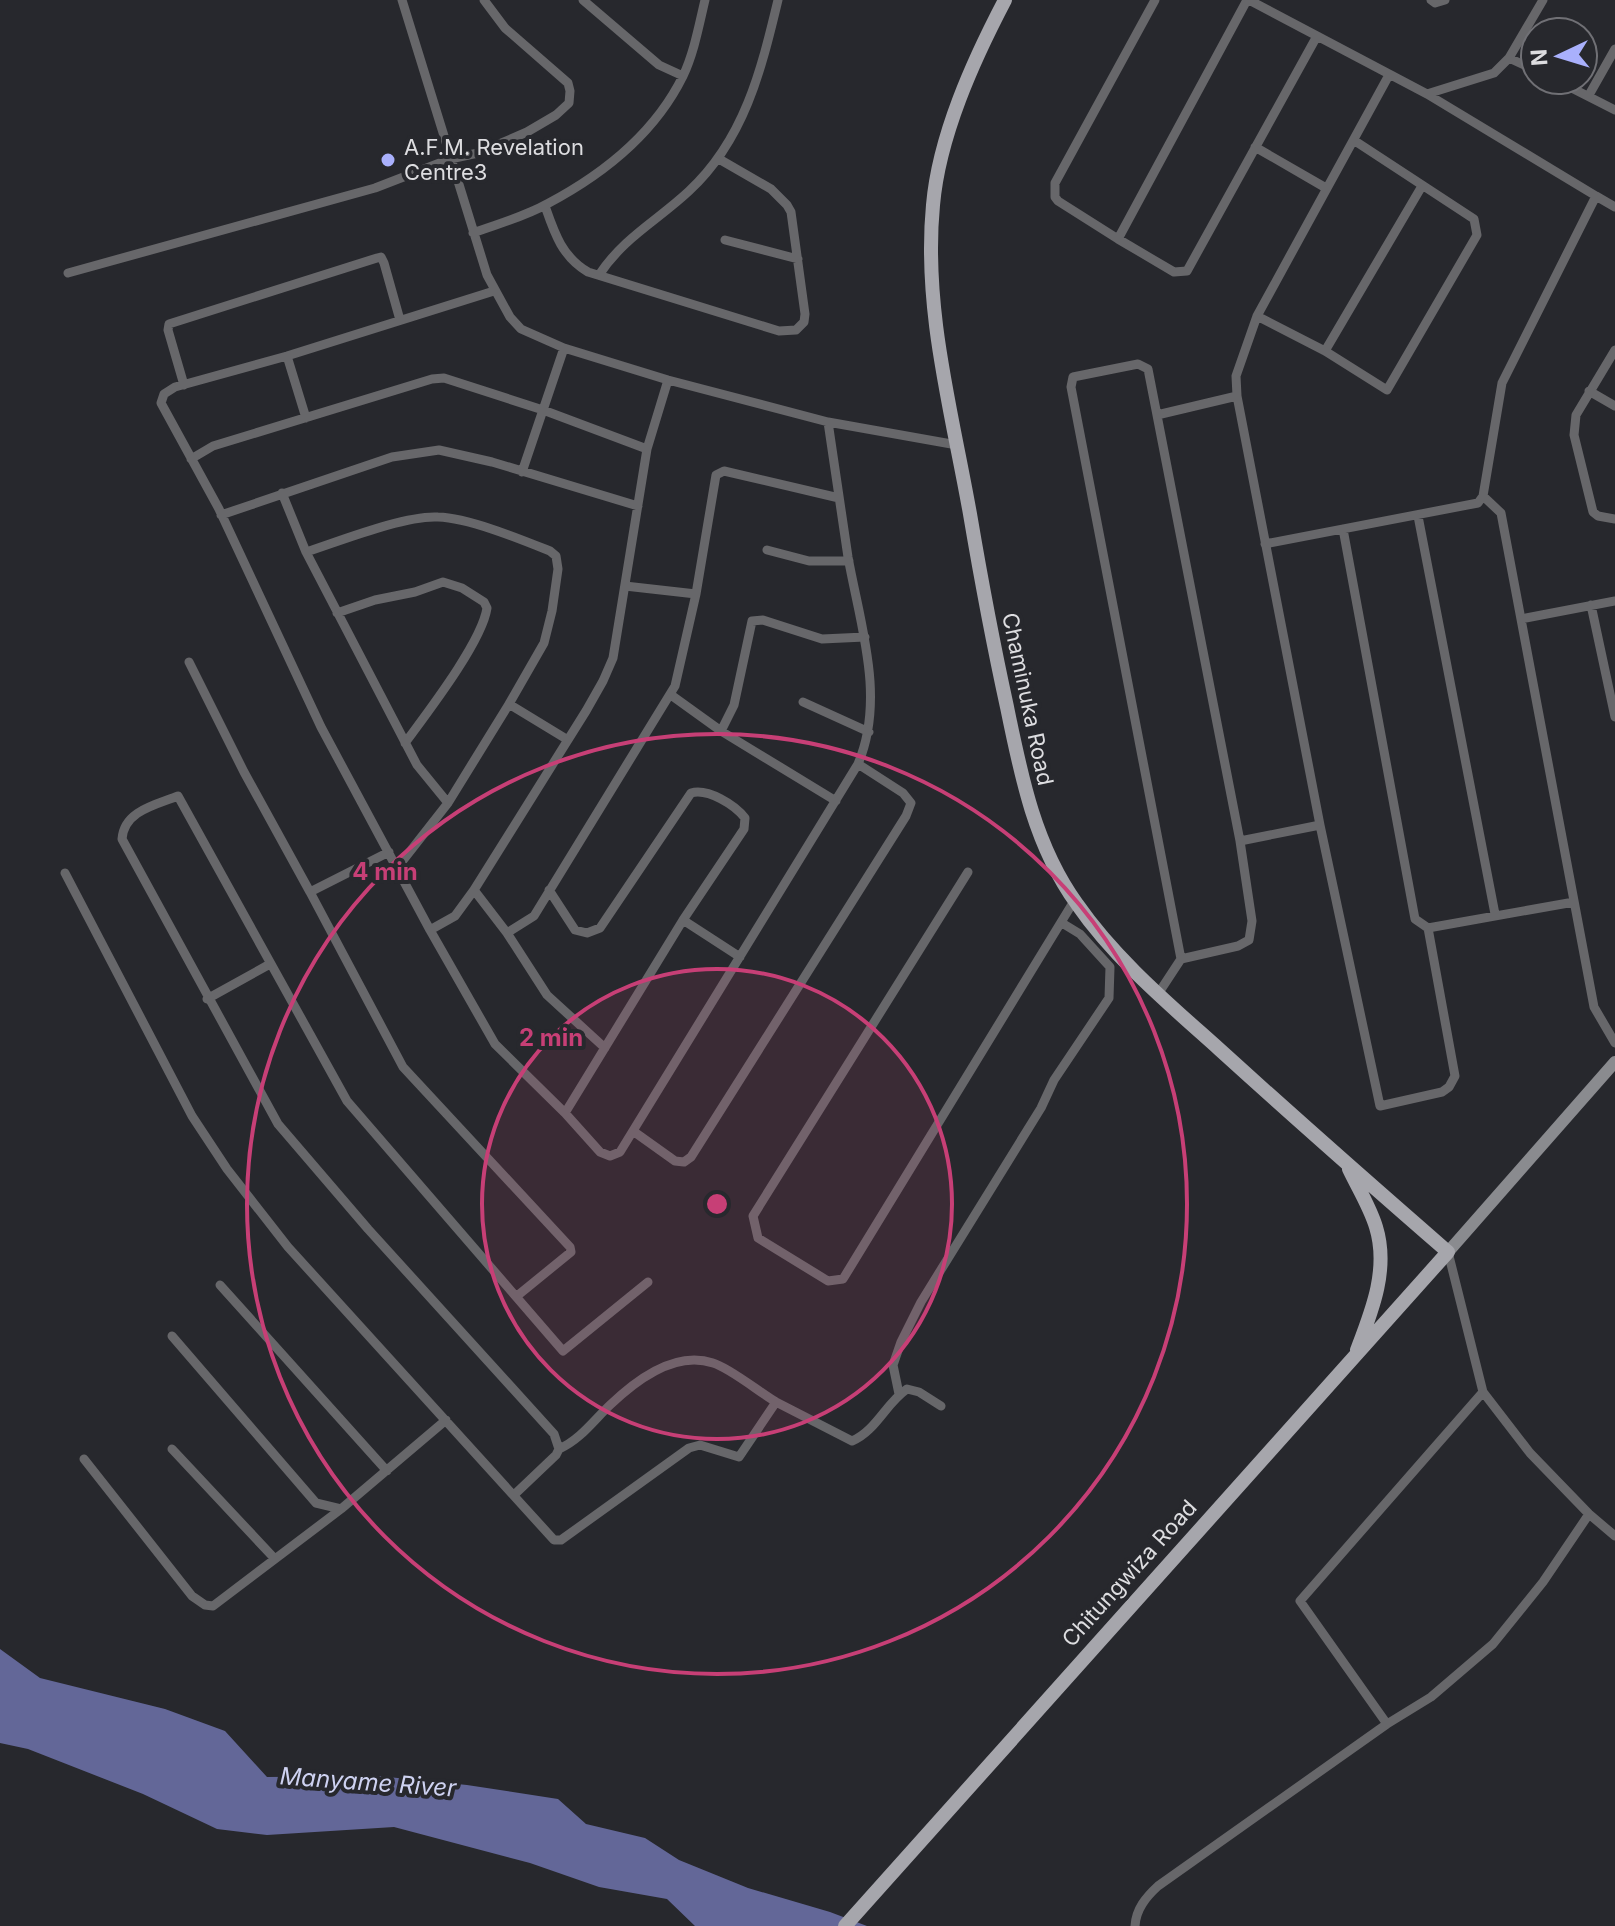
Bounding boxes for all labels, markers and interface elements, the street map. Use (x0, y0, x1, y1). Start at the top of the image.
north arrow (1519, 16, 1599, 96)
text: N (1525, 48, 1553, 67)
place label: A.F.M. Revelation Centre3 (404, 134, 584, 185)
marker: A.F.M. Revelation Centre3 (379, 151, 397, 169)
street label: Chaminuka Road (997, 610, 1059, 788)
text: 4 min (352, 857, 418, 886)
text: 2 min (519, 1023, 583, 1052)
centre of rings (703, 1190, 731, 1218)
street label: Chitungwiza Road (1056, 1494, 1202, 1652)
water label: Manyame River (279, 1761, 458, 1803)

